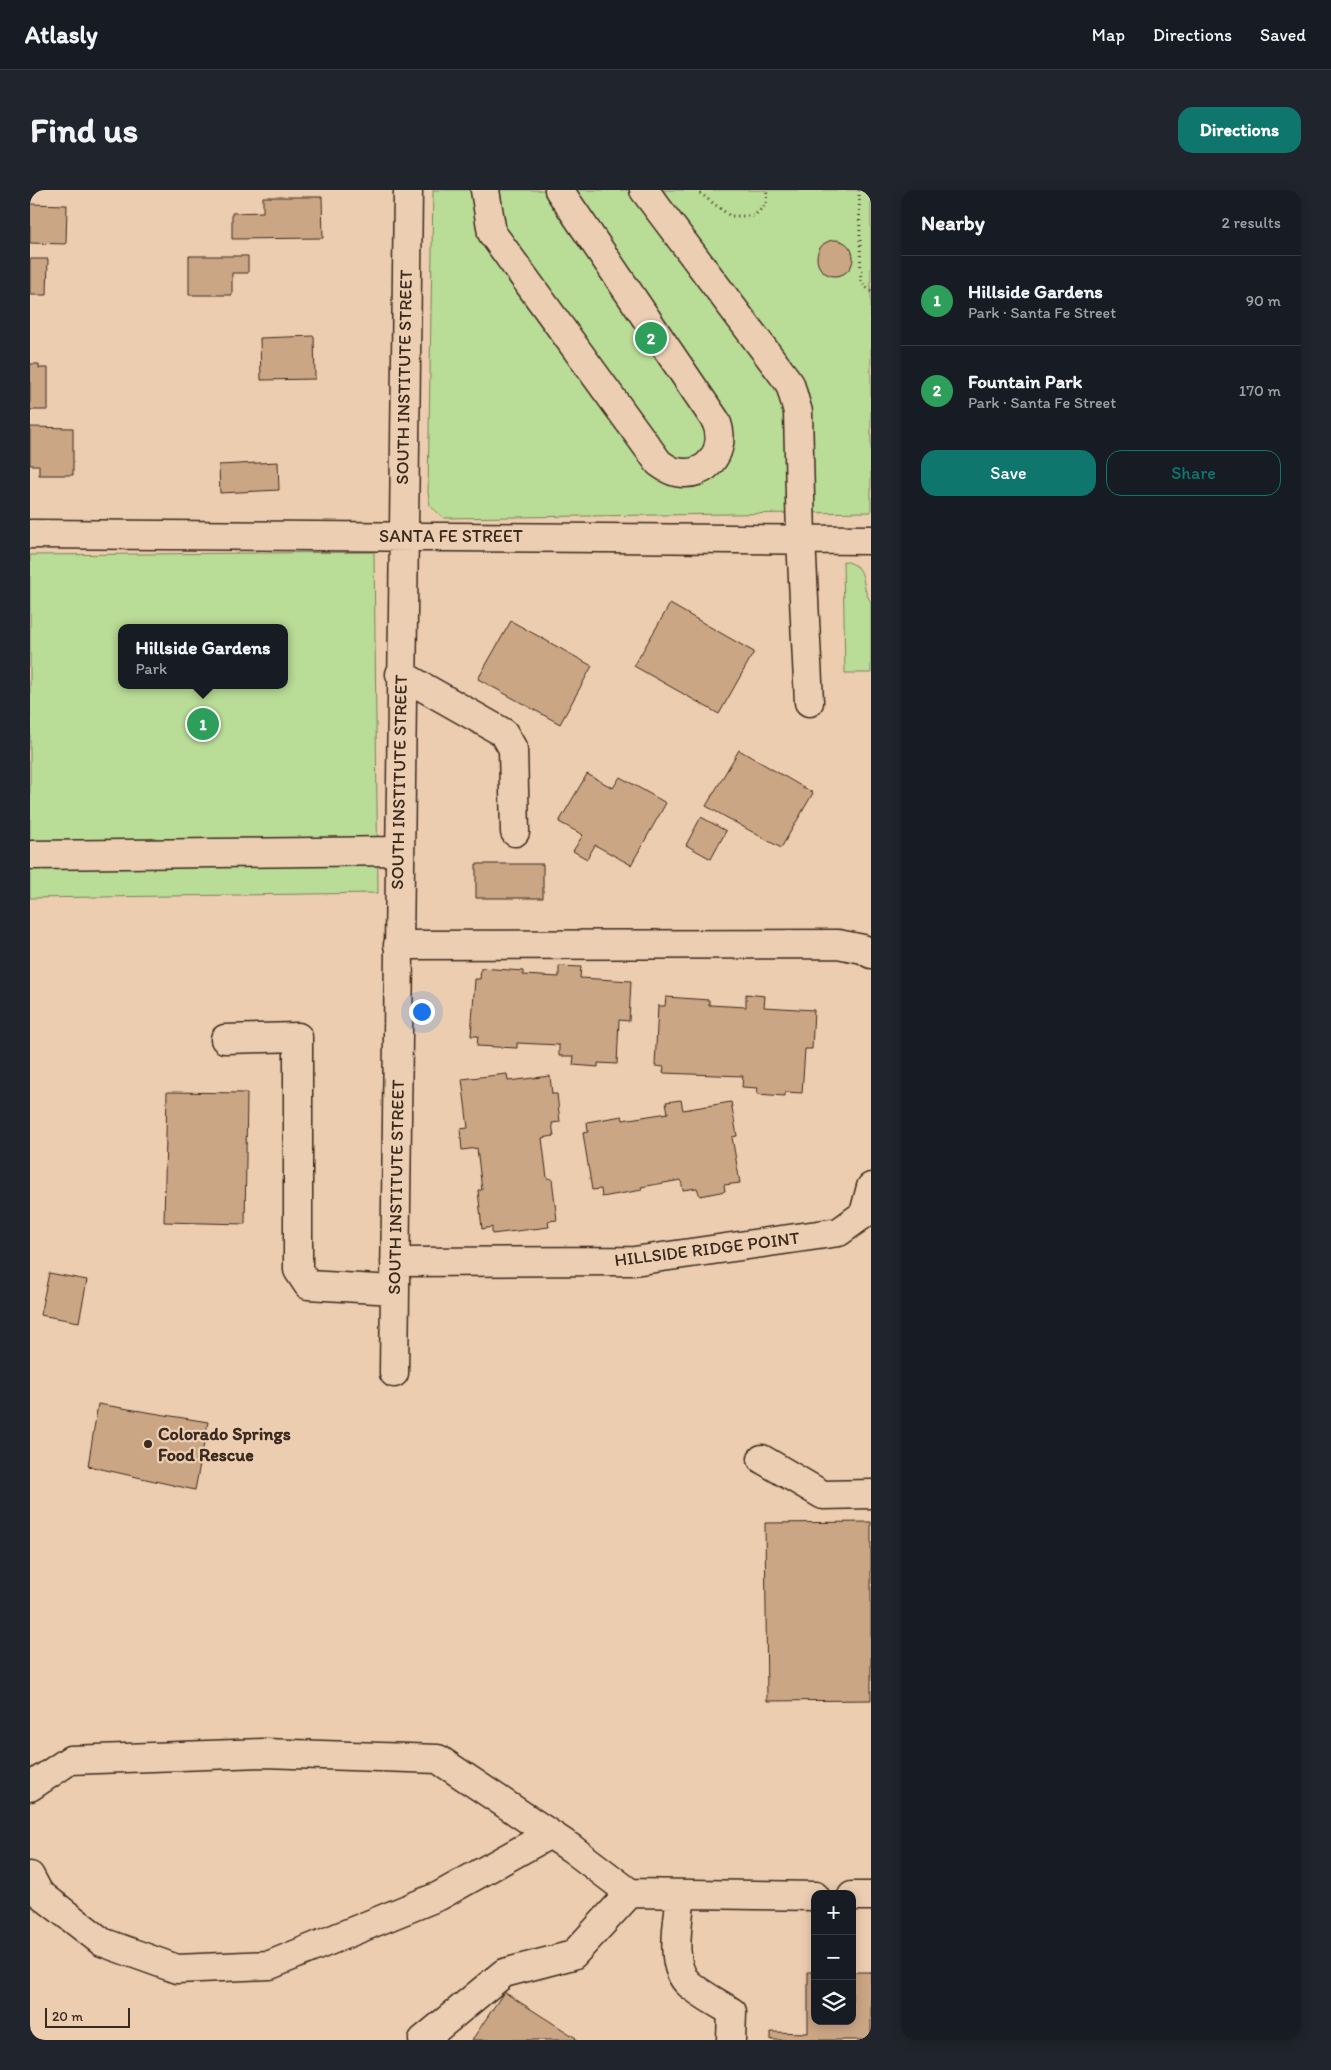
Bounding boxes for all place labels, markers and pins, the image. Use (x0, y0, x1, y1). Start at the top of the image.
pin: 2 (635, 319, 667, 357)
pin: 1 (187, 705, 219, 743)
place label: Colorado Springs Food Rescue (158, 1423, 291, 1466)
marker: Colorado Springs Food Rescue (142, 1438, 154, 1450)

